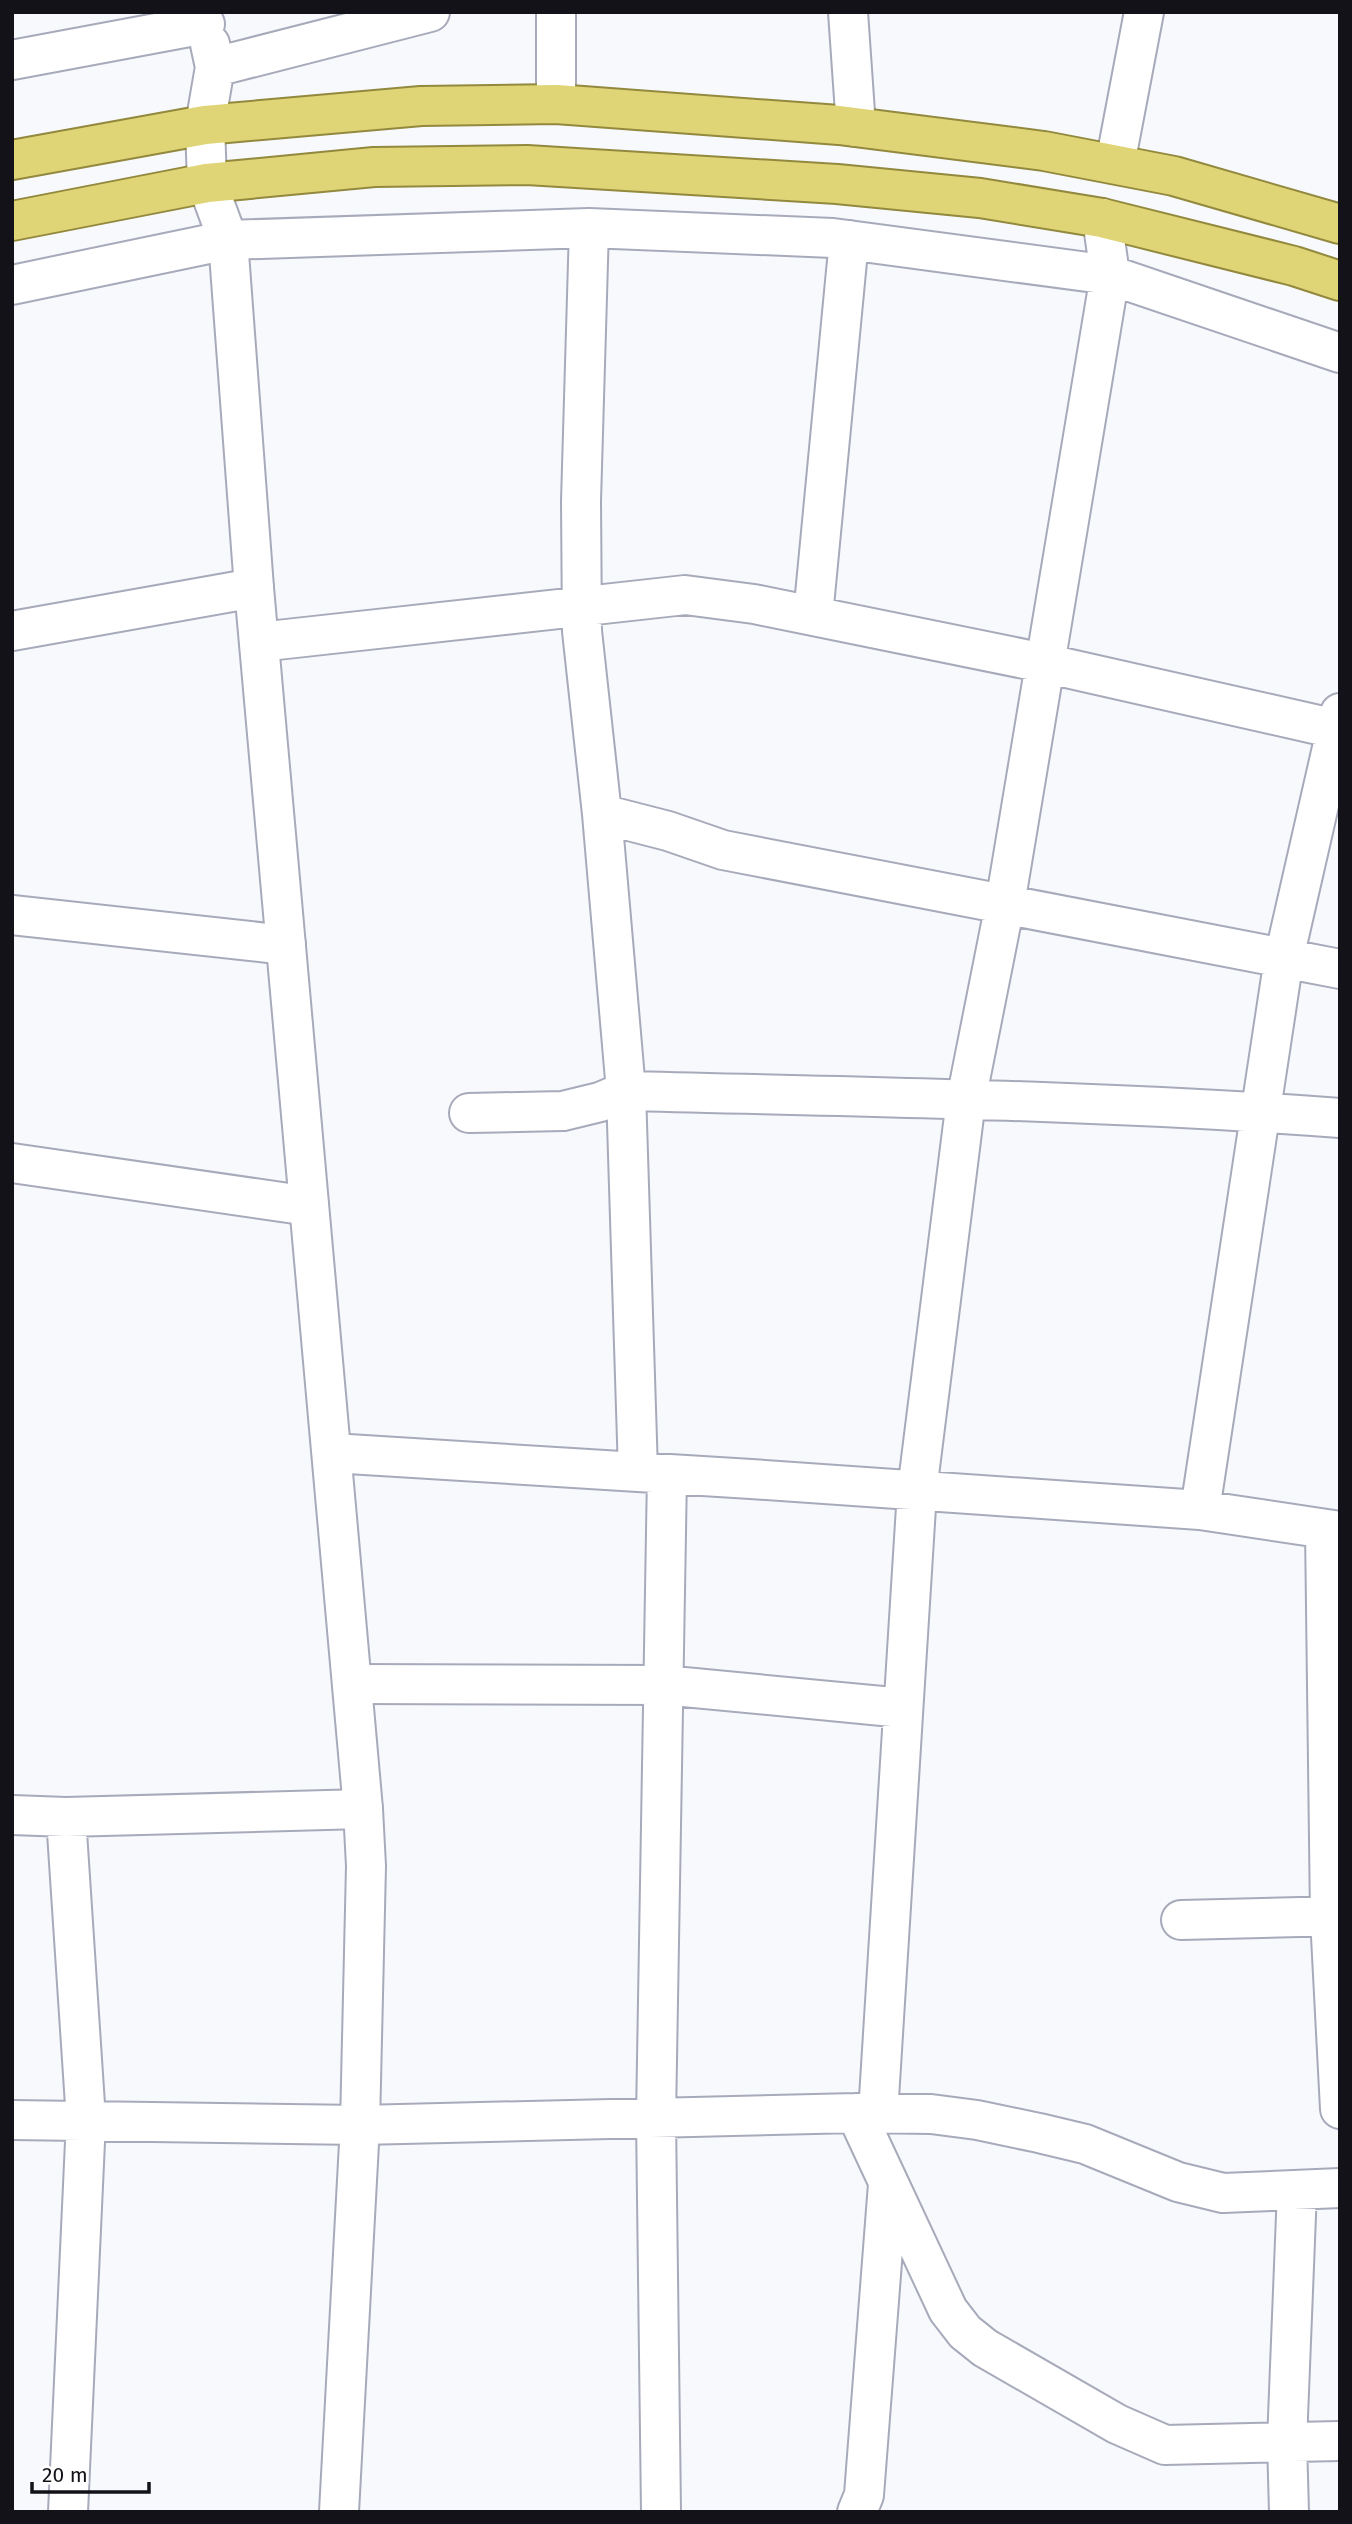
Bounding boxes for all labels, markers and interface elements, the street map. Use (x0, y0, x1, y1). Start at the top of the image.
scale bar (32, 2450, 149, 2494)
text: 20 m (42, 2462, 88, 2488)

